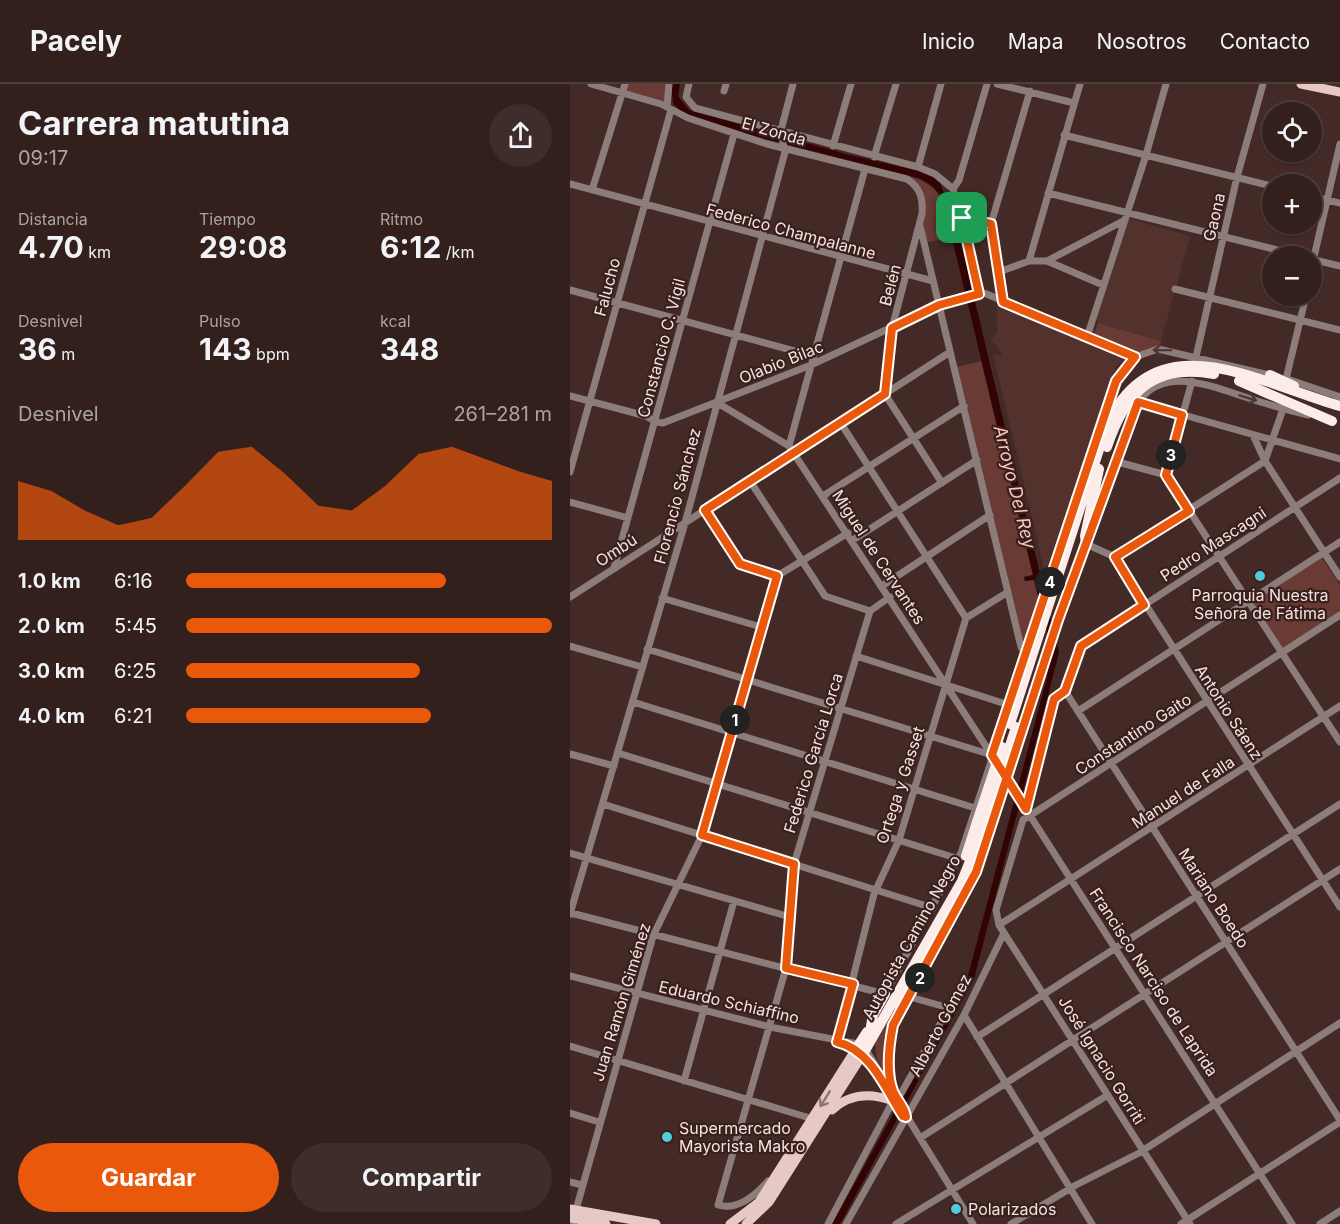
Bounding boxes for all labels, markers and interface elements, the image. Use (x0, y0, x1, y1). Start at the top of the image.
text: Pacely (30, 24, 122, 58)
text: Inicio (922, 29, 975, 54)
text: Mapa (1008, 29, 1063, 54)
text: Nosotros (1096, 29, 1187, 54)
text: Contacto (1220, 29, 1310, 54)
map controls (1262, 102, 1322, 306)
button: locate (1262, 102, 1322, 162)
text: Carrera matutina (18, 103, 290, 143)
button: share (489, 104, 552, 167)
street label: El Zonda (740, 112, 808, 150)
text: 09:17 (18, 146, 68, 170)
button: + (1262, 174, 1322, 234)
street label: Gaona (1199, 191, 1229, 243)
pin (936, 192, 987, 243)
street label: Federico Champalanne (704, 199, 878, 263)
icon: arrive (945, 201, 978, 234)
text: Distancia (18, 209, 88, 229)
text: Tiempo (199, 209, 256, 229)
text: Ritmo (380, 209, 423, 229)
text: 4.70 (18, 229, 84, 265)
text: 29:08 (199, 229, 287, 265)
text: 6:12 (380, 229, 441, 265)
text: km (84, 242, 111, 262)
text: /km (441, 242, 474, 262)
button: − (1262, 246, 1322, 306)
street label: Falucho (590, 256, 624, 318)
street label: Belén (875, 262, 905, 308)
street label: Constancio C. Vigil (633, 276, 689, 420)
text: Desnivel (18, 311, 83, 331)
text: Pulso (199, 311, 241, 331)
text: kcal (380, 311, 411, 331)
text: 36 (18, 331, 57, 367)
text: 143 (199, 331, 252, 367)
text: 348 (380, 331, 439, 367)
street label: Olabio Bilac (736, 336, 826, 388)
text: m (57, 344, 75, 364)
text: bpm (252, 344, 290, 364)
one-way arrow (1153, 344, 1172, 356)
one-way arrow (1238, 393, 1257, 404)
text: Desnivel (18, 402, 99, 426)
text: 261–281 m (453, 402, 552, 426)
water label: Arroyo Del Rey (989, 422, 1041, 552)
street label: Florencio Sánchez (649, 426, 705, 566)
pin: 3 (1156, 440, 1186, 470)
text: 3 (1166, 445, 1176, 465)
street label: Miguel de Cervantes (828, 486, 930, 628)
street label: Pedro Mascagni (1156, 502, 1270, 586)
street label: Ombú (591, 529, 641, 571)
pin: 4 (1035, 567, 1065, 597)
text: 1.0 km (18, 569, 81, 593)
text: 6:16 (114, 569, 153, 593)
marker: Parroquia Nuestra Señora de Fátima (1253, 569, 1267, 583)
text: 4 (1045, 572, 1055, 592)
place label: Parroquia Nuestra Señora de Fátima (1192, 585, 1328, 623)
text: 2.0 km (18, 614, 85, 638)
text: 5:45 (114, 614, 157, 638)
text: 3.0 km (18, 659, 85, 683)
text: 6:25 (114, 659, 157, 683)
street label: Antonio Sáenz (1191, 661, 1267, 763)
street label: Federico García Lorca (779, 670, 847, 836)
street label: Constantino Gaito (1071, 689, 1195, 779)
text: 4.0 km (18, 704, 85, 728)
text: 6:21 (114, 704, 153, 728)
pin: 1 (720, 705, 750, 735)
text: 1 (732, 710, 738, 730)
street label: Ortega y Gasset (872, 724, 928, 846)
street label: Manuel de Falla (1128, 751, 1238, 833)
street label: Mariano Boedo (1174, 844, 1254, 952)
street label: Autopista Camino Negro (857, 851, 965, 1023)
street label: Francisco Narciso de Laprida (1085, 884, 1223, 1080)
street label: Juan Ramón Giménez (587, 920, 655, 1084)
pin: 2 (905, 963, 935, 993)
text: 2 (915, 968, 925, 988)
street label: Alberto Gómez (905, 970, 975, 1080)
street label: Eduardo Schiaffino (657, 976, 801, 1028)
street label: José Ignacio Gorriti (1054, 992, 1150, 1128)
one-way arrow (819, 1090, 831, 1107)
place label: Supermercado Mayorista Makro (679, 1118, 805, 1156)
marker: Supermercado Mayorista Makro (660, 1130, 674, 1144)
button: Guardar (18, 1143, 279, 1212)
button: Compartir (291, 1143, 552, 1212)
place label: Polarizados (968, 1199, 1056, 1219)
marker: Polarizados (949, 1202, 963, 1216)

